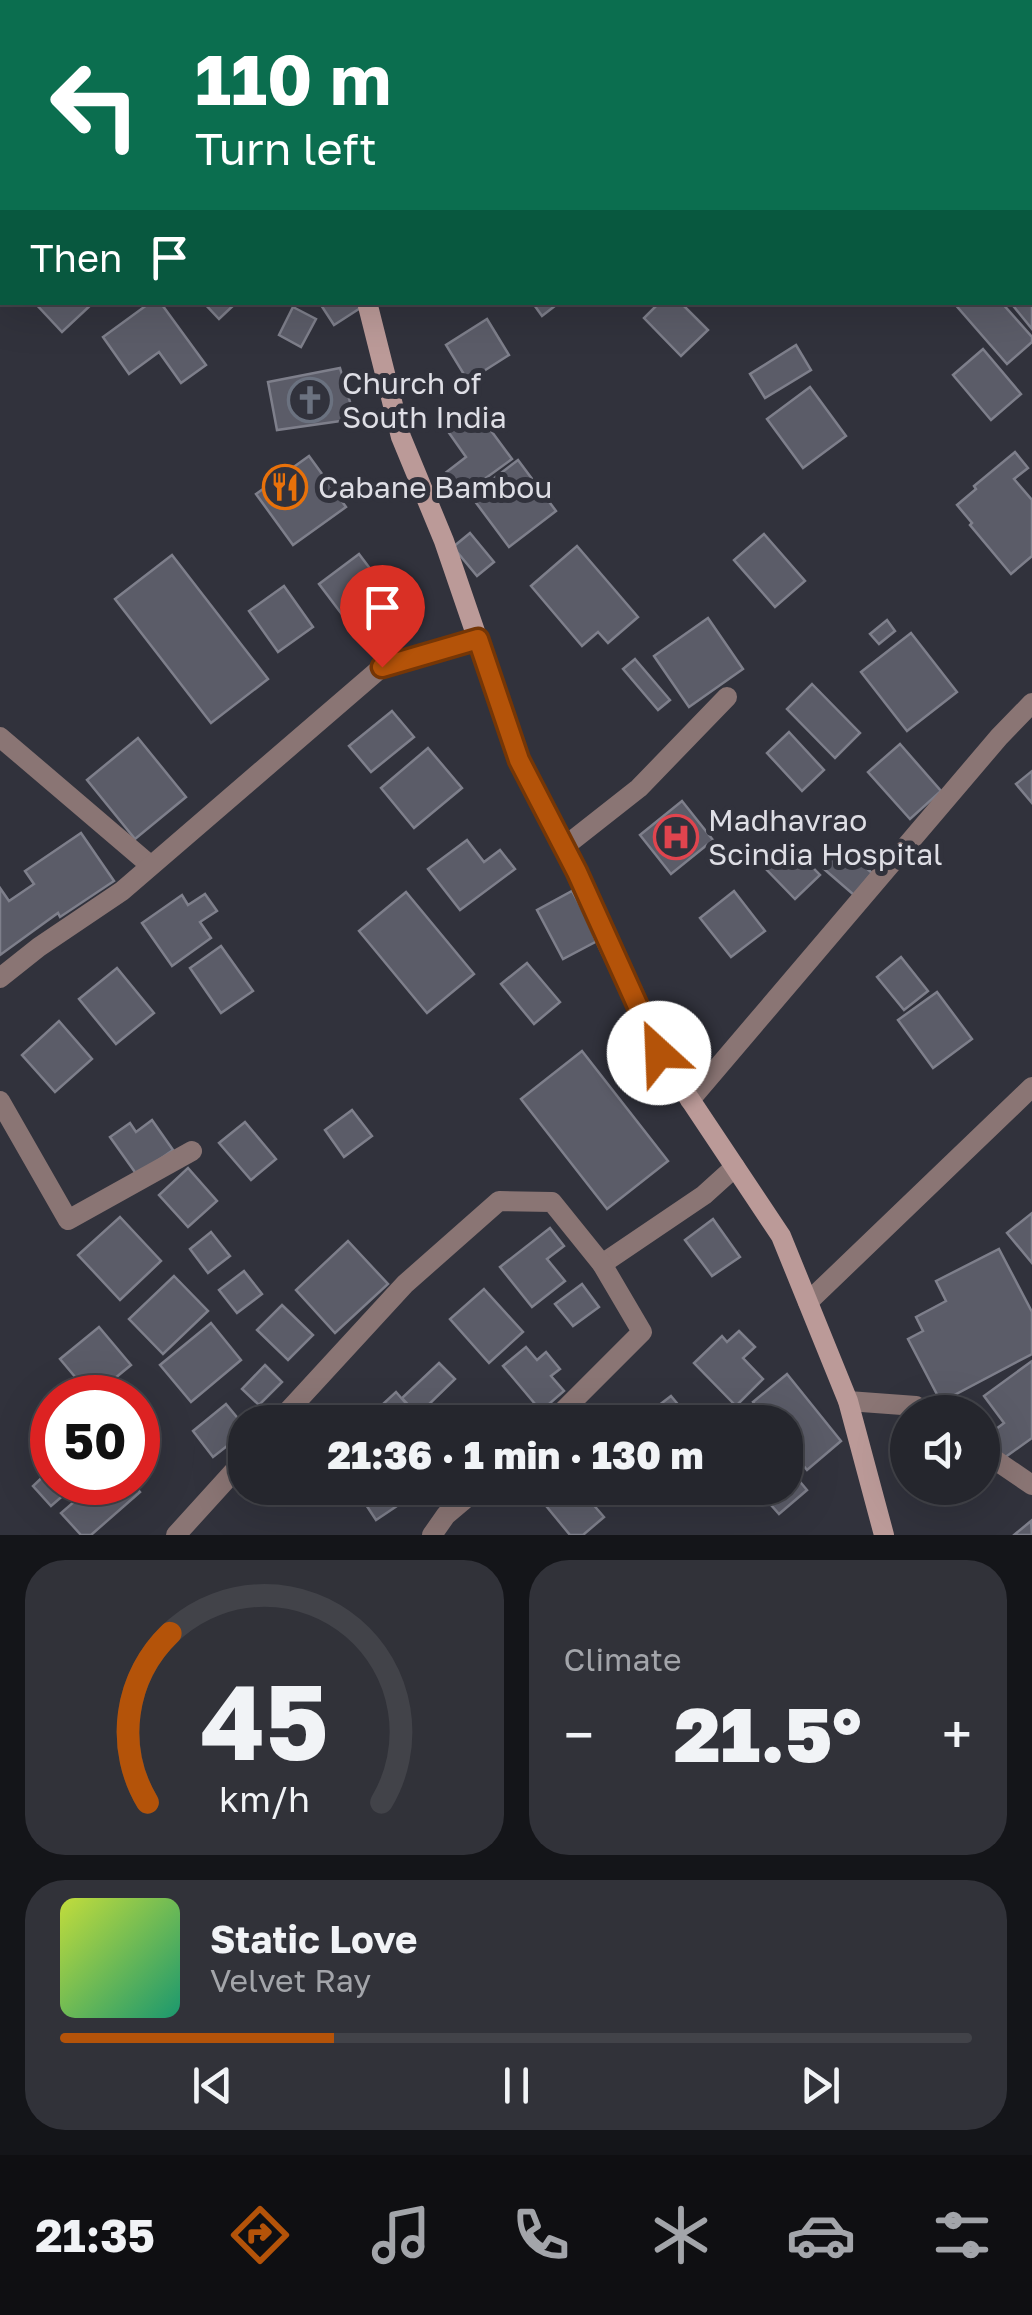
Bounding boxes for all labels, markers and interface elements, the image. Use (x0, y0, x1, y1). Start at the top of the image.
text: 110 m (195, 36, 391, 120)
icon: left (30, 40, 160, 170)
text: Turn left (195, 121, 377, 175)
icon: arrive (142, 230, 197, 285)
text: Then (30, 235, 122, 280)
place label: Church of South India (342, 365, 507, 435)
church icon: Church of South India (287, 377, 333, 423)
restaurant icon: Cabane Bambou (262, 464, 308, 510)
place label: Cabane Bambou (318, 469, 552, 505)
pin (340, 565, 425, 668)
icon: arrive (355, 580, 410, 635)
place label: Madhavrao Scindia Hospital (708, 802, 943, 872)
hospital icon: Madhavrao Scindia Hospital (653, 814, 699, 860)
position arrow (607, 1001, 711, 1105)
speed limit sign: 50 (30, 1375, 160, 1505)
map controls (890, 1395, 1000, 1505)
button: sound (890, 1395, 1000, 1505)
text: 21:36 · 1 min · 130 m (327, 1432, 704, 1477)
text: Climate (564, 1640, 682, 1678)
text: 45 (200, 1658, 328, 1783)
text: 21.5° (674, 1688, 861, 1779)
text: − (564, 1701, 594, 1767)
text: + (942, 1701, 972, 1767)
text: km/h (219, 1777, 310, 1820)
text: Static Love (210, 1916, 417, 1961)
text: Velvet Ray (210, 1961, 371, 1999)
icon: previous (185, 2058, 240, 2113)
icon: pause (489, 2058, 544, 2113)
icon: next (793, 2058, 848, 2113)
icon: directions (225, 2200, 295, 2270)
icon: music (366, 2200, 436, 2270)
icon: phone (506, 2200, 576, 2270)
icon: climate (646, 2200, 716, 2270)
icon: car (786, 2200, 856, 2270)
icon: filters (927, 2200, 997, 2270)
text: 21:35 (35, 2208, 155, 2262)

